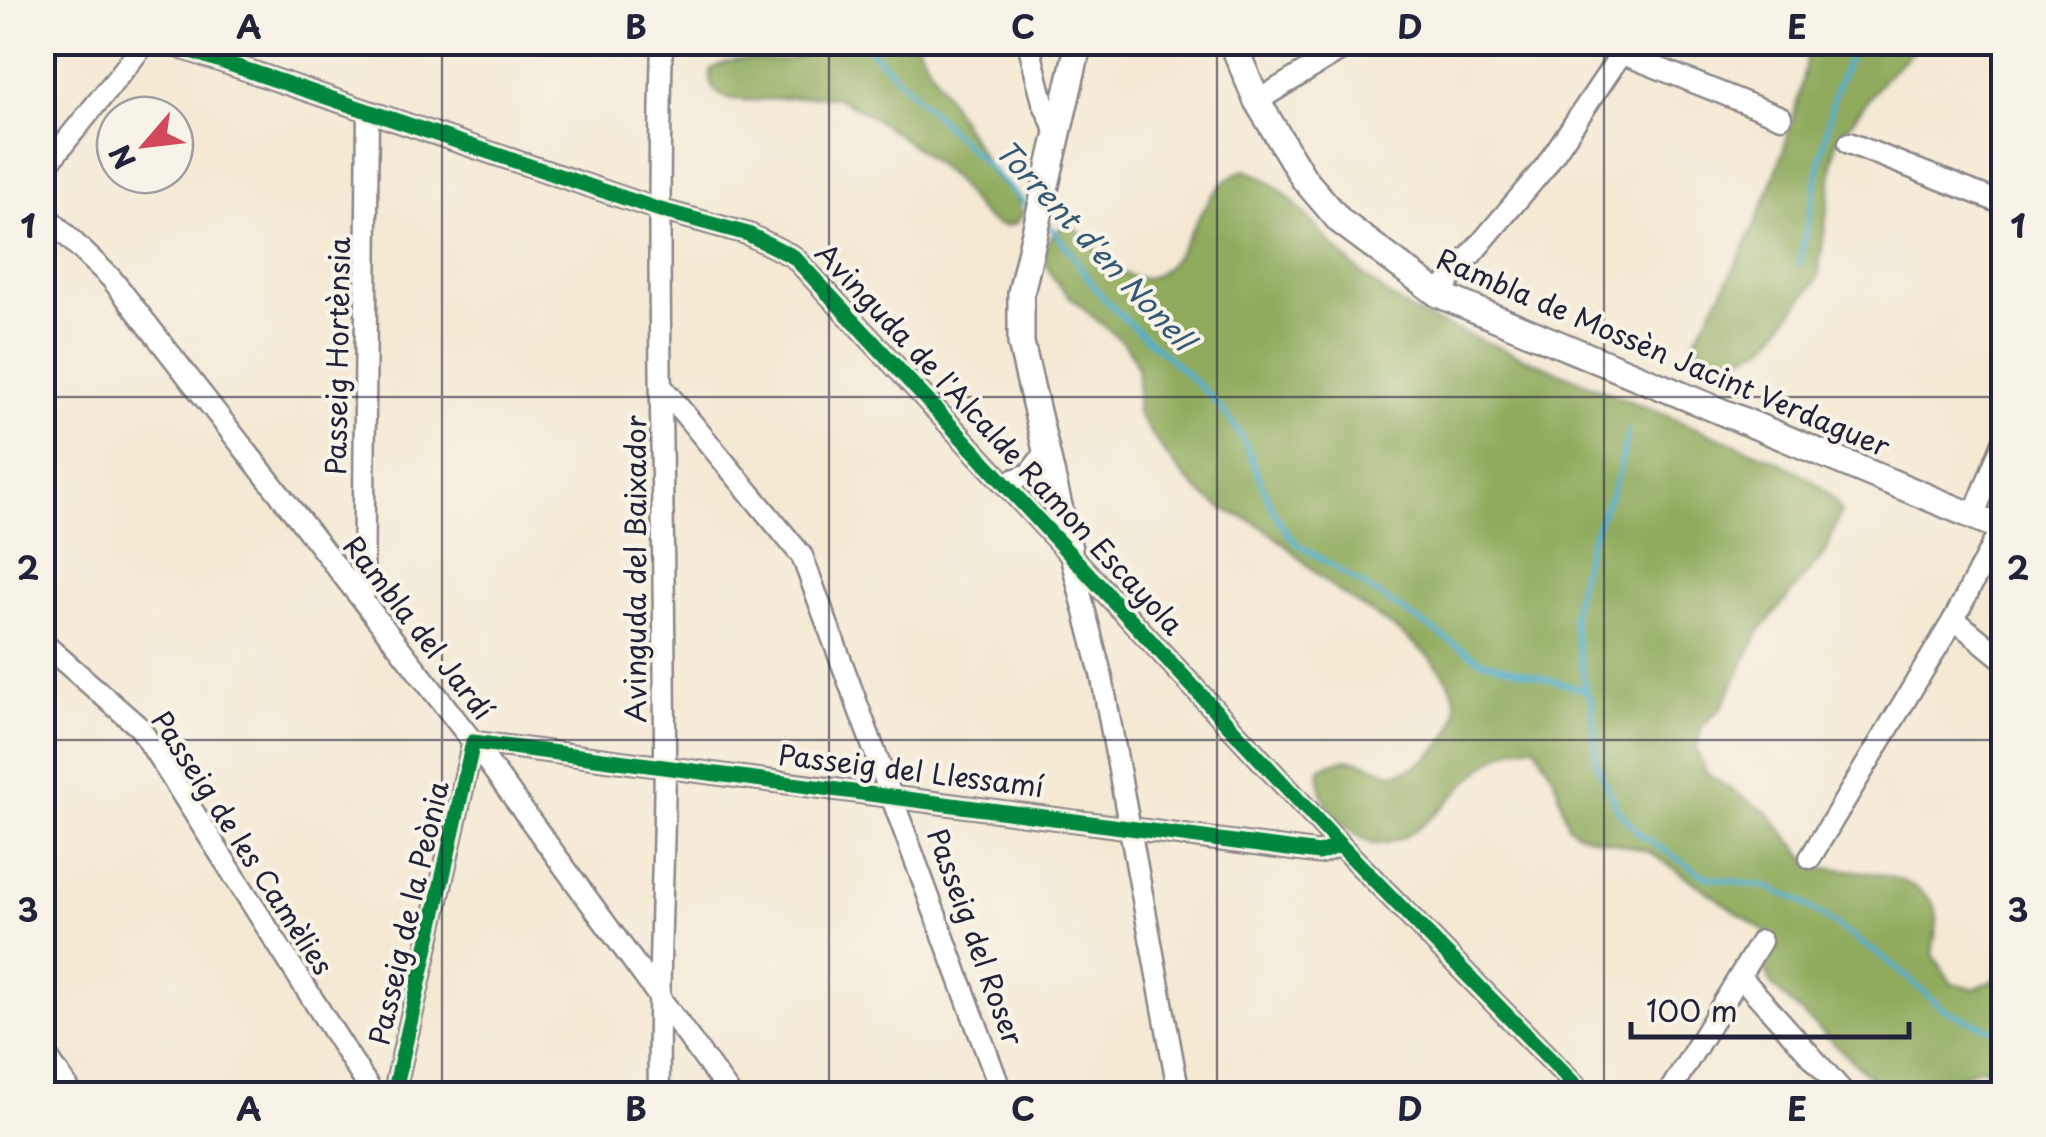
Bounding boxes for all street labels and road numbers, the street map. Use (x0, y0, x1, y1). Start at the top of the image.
street label: Avinguda de l'Alcalde Ramon Escayola (806, 232, 1195, 644)
street label: Passeig Hortènsia (313, 236, 360, 475)
street label: Rambla de Mossèn Jacint Verdaguer (1430, 236, 1897, 467)
street label: Avinguda del Baixador (613, 415, 656, 723)
street label: Rambla del Jardí (334, 526, 505, 728)
street label: Passeig de les Camèlies (141, 702, 345, 983)
street label: Passeig del Llessamí (776, 732, 1046, 807)
street label: Passeig de la Peònia (356, 776, 459, 1049)
street label: Passeig del Roser (917, 822, 1036, 1051)

